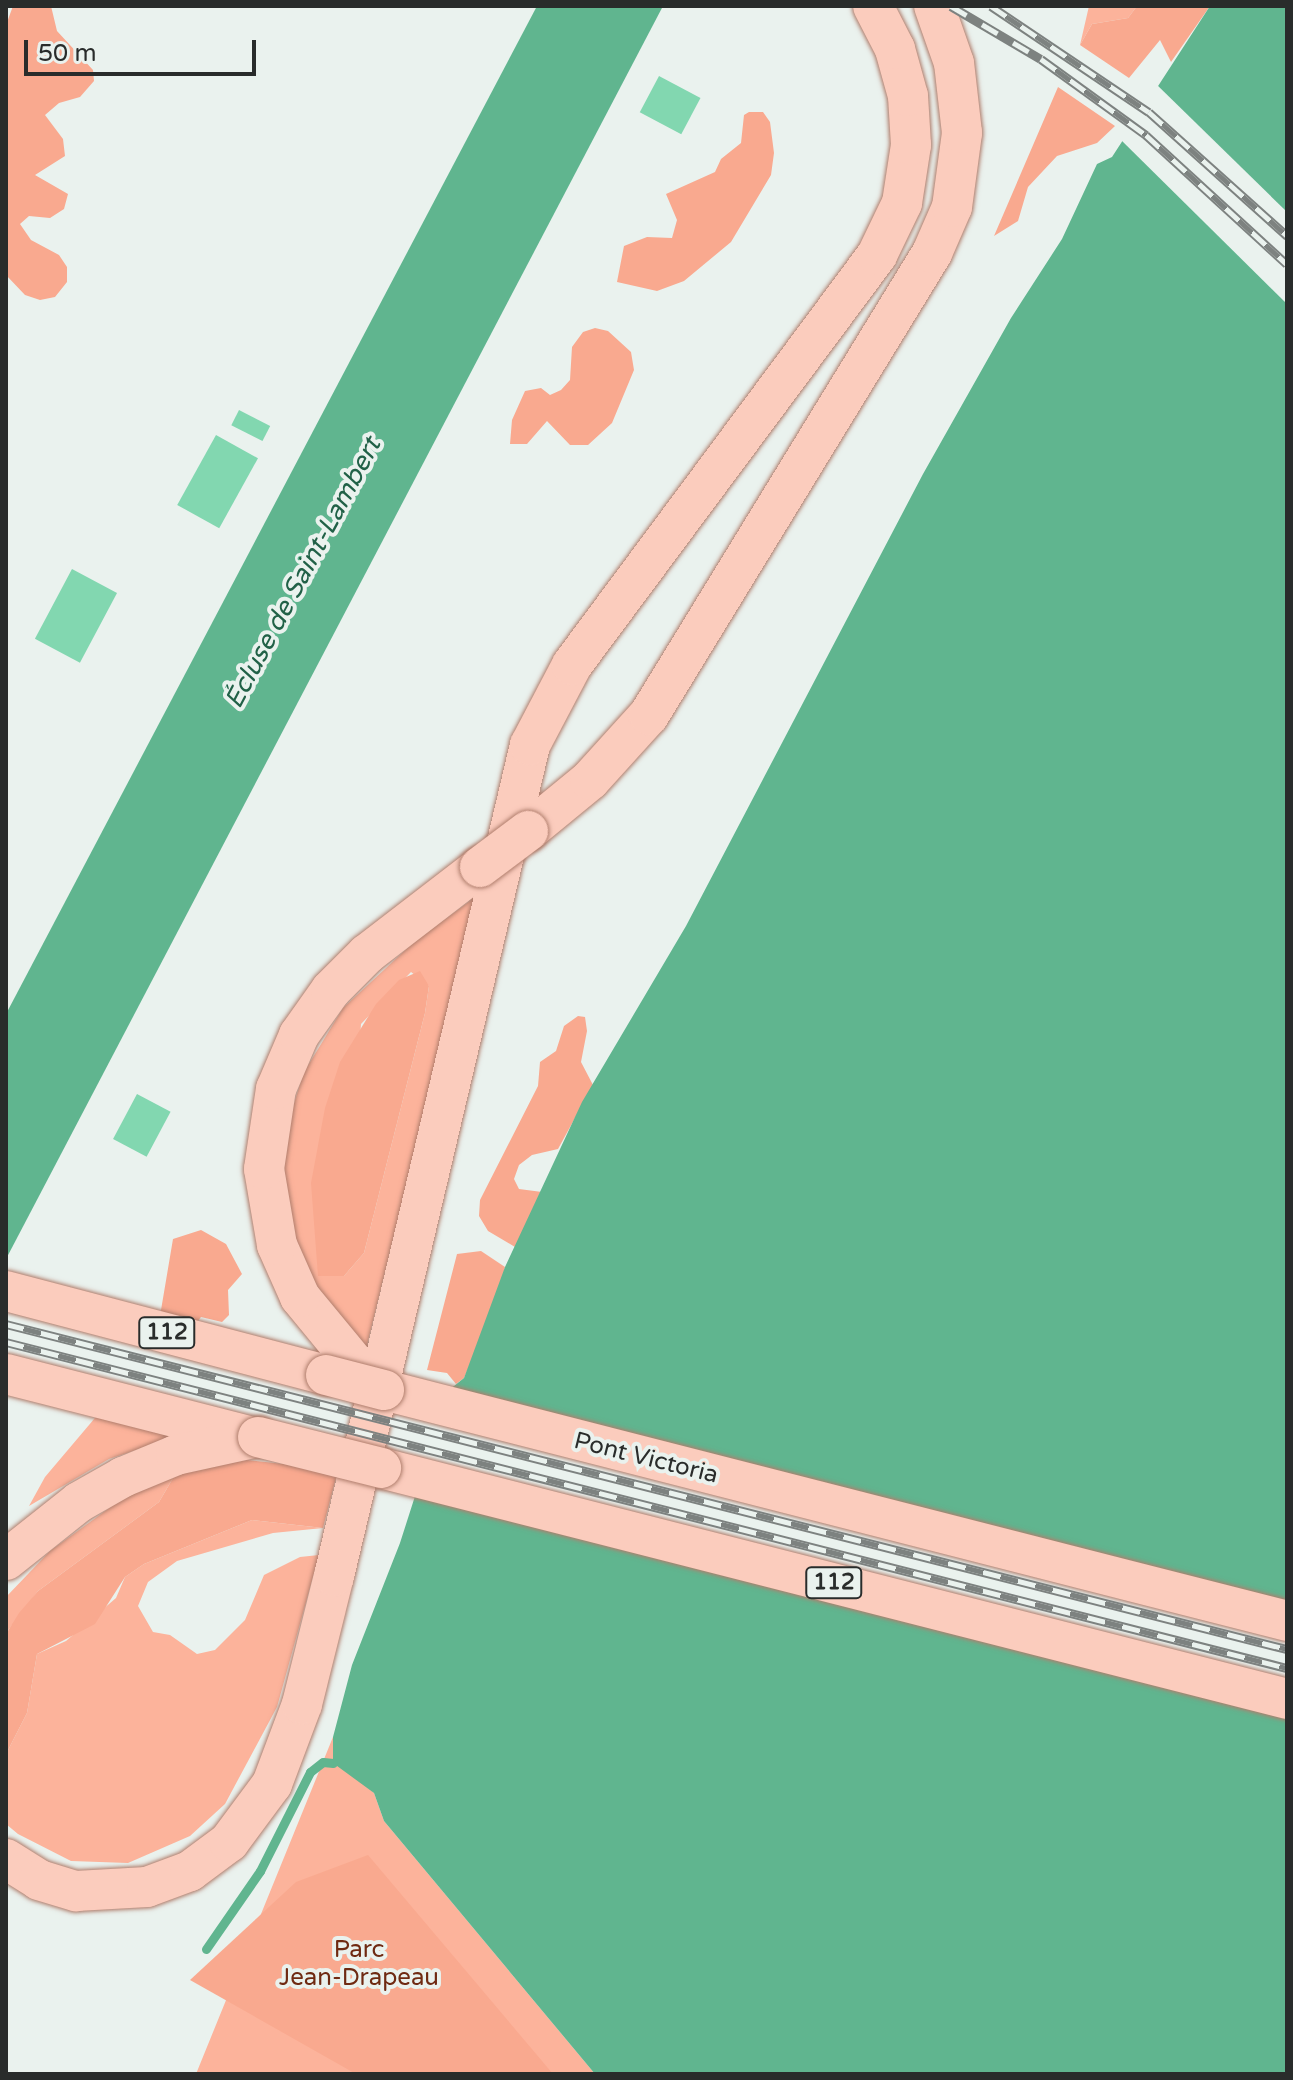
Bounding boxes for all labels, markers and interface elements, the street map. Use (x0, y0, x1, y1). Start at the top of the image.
scale bar (28, 24, 260, 74)
text: 50 m (38, 39, 96, 68)
water label: Écluse de Saint-Lambert (218, 432, 388, 714)
road number: 112 (137, 1315, 197, 1351)
street label: Pont Victoria (571, 1426, 721, 1490)
road number: 112 (804, 1565, 864, 1601)
park label: Parc Jean-Drapeau (279, 1936, 439, 1992)

